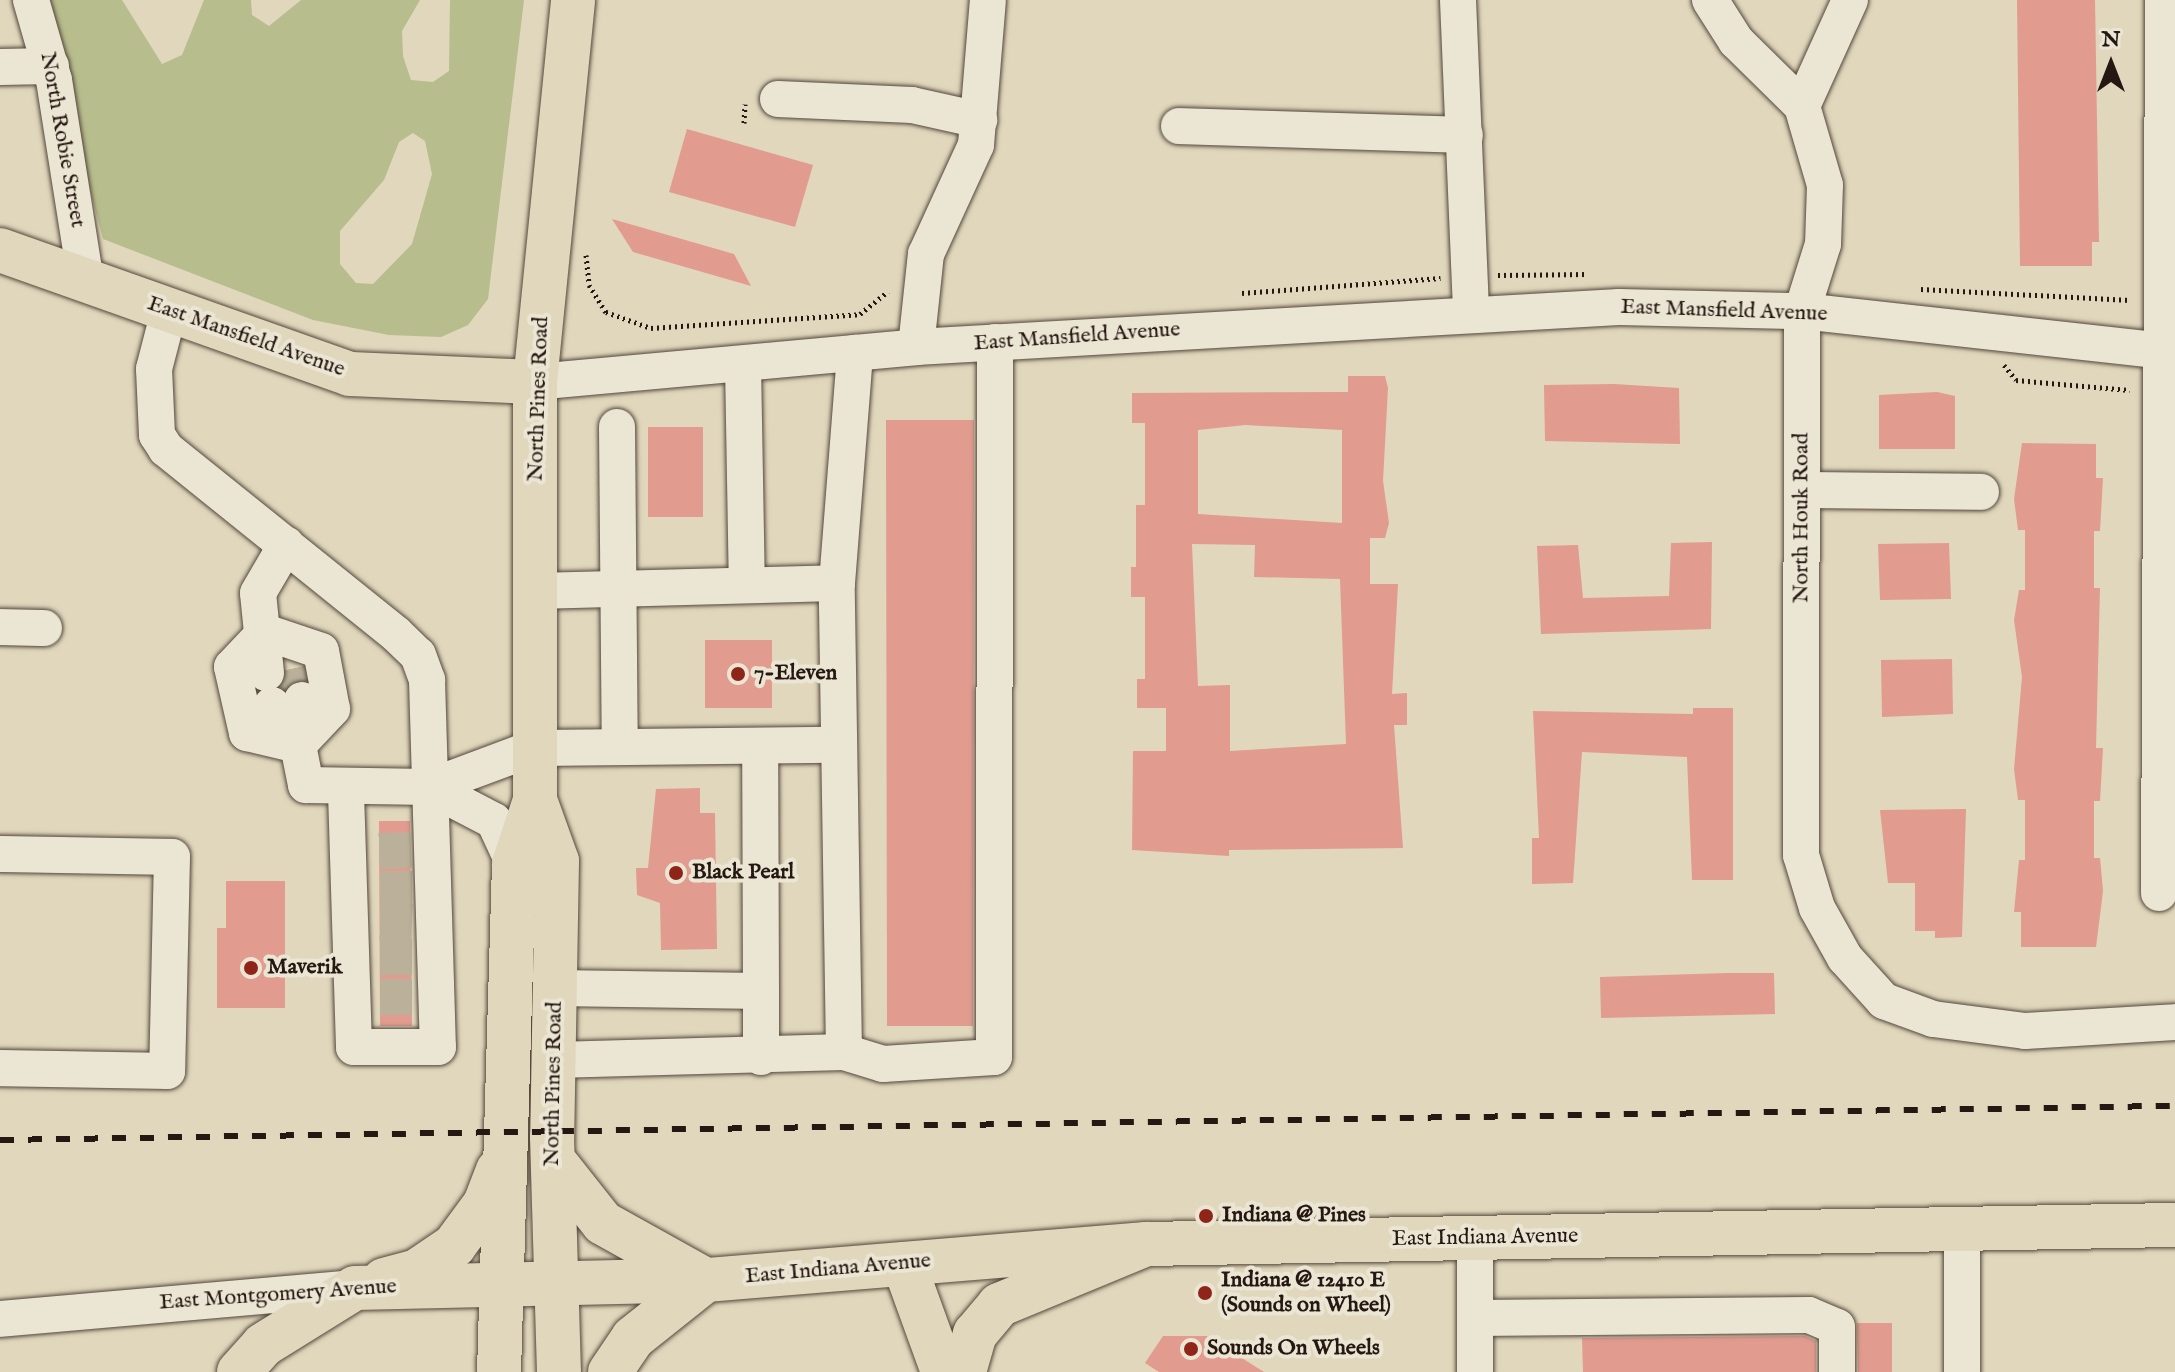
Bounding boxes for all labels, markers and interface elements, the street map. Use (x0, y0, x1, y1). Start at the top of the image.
north arrow (2071, 24, 2151, 104)
text: N (2101, 26, 2121, 54)
street label: North Robie Street (34, 50, 90, 230)
street label: East Mansfield Avenue (144, 291, 348, 383)
street label: East Mansfield Avenue (1620, 294, 1828, 328)
street label: North Pines Road (523, 316, 555, 482)
street label: East Mansfield Avenue (973, 317, 1181, 357)
street label: North Houk Road (1789, 433, 1815, 603)
place label: 7-Eleven (754, 661, 837, 687)
marker: 7-Eleven (729, 665, 747, 683)
place label: Black Pearl (692, 860, 794, 886)
marker: Black Pearl (667, 864, 685, 882)
place label: Maverik (267, 955, 342, 981)
marker: Maverik (242, 959, 260, 977)
street label: North Pines Road (539, 1001, 569, 1167)
place label: Indiana @ Pines (1222, 1203, 1366, 1229)
marker: Indiana @ Pines (1197, 1207, 1215, 1225)
street label: East Indiana Avenue (1392, 1223, 1578, 1253)
street label: East Indiana Avenue (744, 1248, 932, 1290)
place label: Indiana @ 12410 E (Sounds on Wheel) (1221, 1267, 1391, 1318)
street label: East Montgomery Avenue (158, 1274, 398, 1316)
marker: Indiana @ 12410 E (Sounds on Wheel) (1196, 1284, 1214, 1302)
place label: Sounds On Wheels (1207, 1336, 1380, 1362)
marker: Sounds On Wheels (1182, 1340, 1200, 1358)

